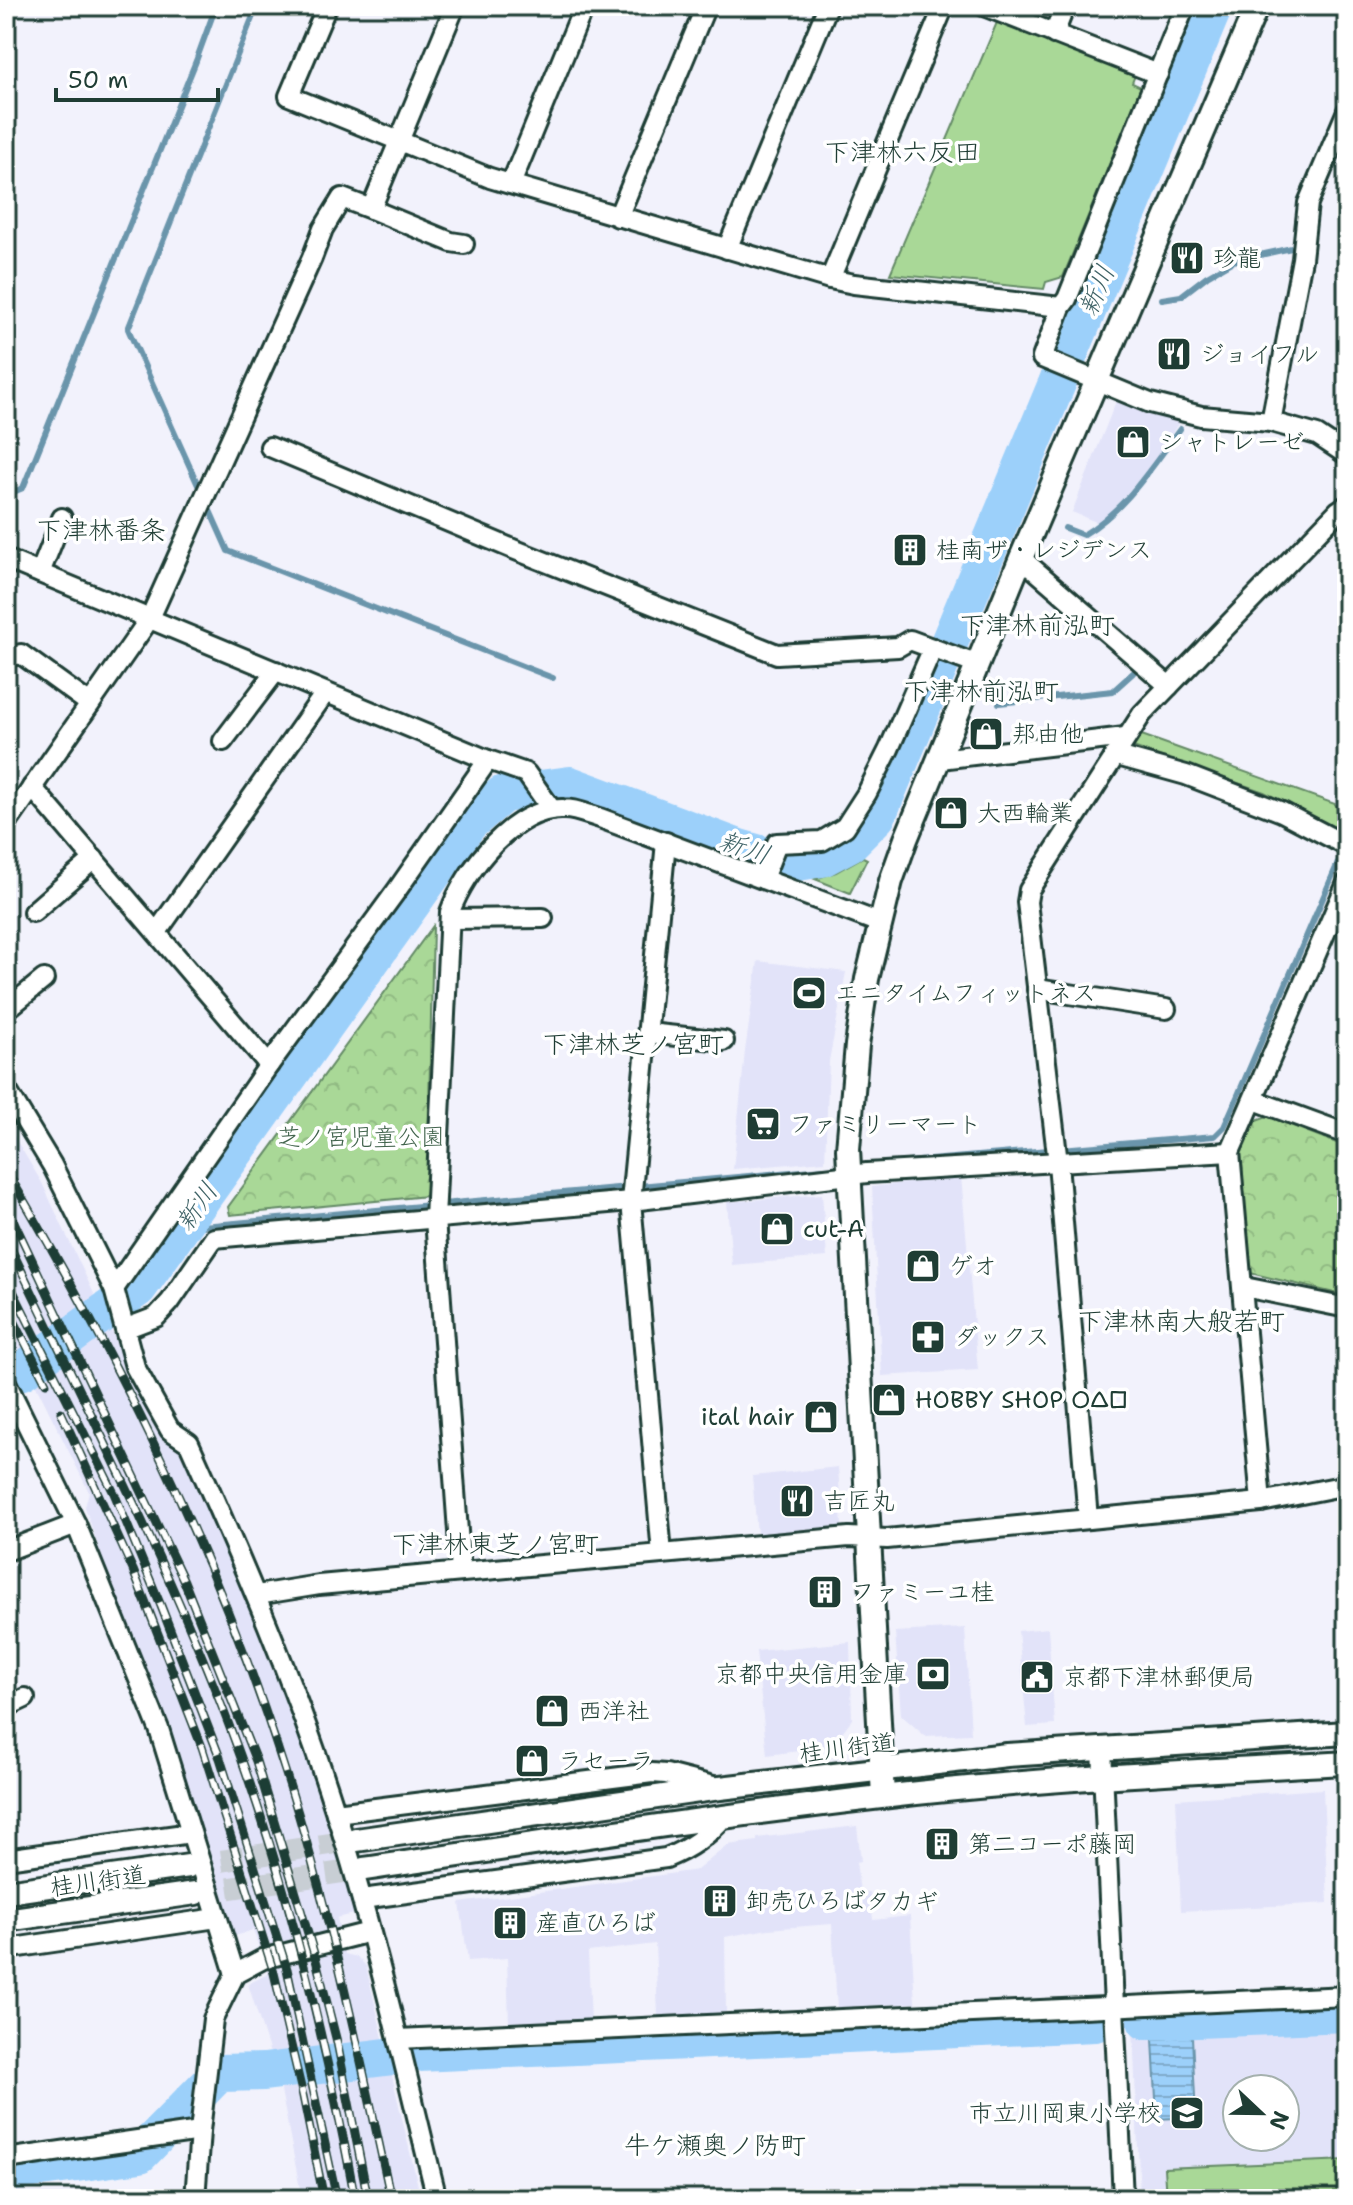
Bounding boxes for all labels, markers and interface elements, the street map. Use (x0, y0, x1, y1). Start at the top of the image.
scale bar (56, 52, 218, 102)
text: 50 m (68, 64, 128, 96)
district label: 下津林六反田 (824, 134, 980, 169)
restaurant icon: 珍龍 (1168, 239, 1206, 277)
place label: 珍龍 (1213, 242, 1261, 274)
water label: 新川 (1070, 259, 1122, 321)
restaurant icon: ジョイフル (1155, 335, 1193, 373)
place label: ジョイフル (1200, 338, 1319, 370)
shop icon: シャトレーゼ (1114, 423, 1152, 461)
place label: シャトレーゼ (1159, 426, 1304, 458)
district label: 下津林番条 (36, 512, 166, 547)
building icon: 桂南ザ・レジデンス (891, 531, 929, 569)
place label: 桂南ザ・レジデンス (936, 534, 1152, 566)
district label: 下津林前泓町 (959, 607, 1115, 642)
district label: 下津林前泓町 (903, 673, 1059, 708)
shop icon: 邦由他 (967, 715, 1005, 753)
place label: 邦由他 (1012, 718, 1084, 750)
shop icon: 大西輪業 (932, 794, 970, 832)
place label: 大西輪業 (977, 797, 1073, 829)
water label: 新川 (715, 822, 775, 872)
sports icon: エニタイムフィットネス (790, 974, 828, 1012)
place label: エニタイムフィットネス (835, 977, 1096, 1009)
district label: 下津林芝ノ宮町 (542, 1026, 724, 1061)
supermarket icon: ファミリーマート (744, 1105, 782, 1143)
place label: ファミリーマート (789, 1108, 981, 1140)
park label: 芝ノ宮児童公園 (277, 1121, 445, 1153)
water label: 新川 (167, 1175, 225, 1237)
shop icon: cut-A (758, 1210, 796, 1248)
place label: cut-A (803, 1213, 864, 1245)
shop icon: ゲオ (904, 1247, 942, 1285)
place label: ゲオ (949, 1250, 997, 1282)
district label: 下津林南大般若町 (1077, 1303, 1285, 1338)
pharmacy icon: ダックス (909, 1318, 947, 1356)
place label: ダックス (954, 1321, 1050, 1353)
shop icon: HOBBY SHOP ○△□ (870, 1381, 908, 1419)
place label: HOBBY SHOP ○△□ (915, 1384, 1128, 1416)
shop icon: ital hair (802, 1398, 840, 1436)
place label: ital hair (701, 1401, 795, 1433)
restaurant icon: 吉匠丸 (778, 1482, 816, 1520)
place label: 吉匠丸 (823, 1485, 895, 1517)
district label: 下津林東芝ノ宮町 (391, 1526, 599, 1561)
building icon: ファミーユ桂 (806, 1573, 844, 1611)
place label: ファミーユ桂 (851, 1576, 995, 1608)
bank icon: 京都中央信用金庫 (914, 1655, 952, 1693)
place label: 京都中央信用金庫 (715, 1658, 907, 1690)
public building icon: 京都下津林郵便局 (1018, 1658, 1056, 1696)
place label: 京都下津林郵便局 (1063, 1661, 1255, 1693)
shop icon: 西洋社 (533, 1692, 571, 1730)
place label: 西洋社 (578, 1695, 650, 1727)
street label: 桂川街道 (797, 1726, 897, 1770)
shop icon: ラセーラ (513, 1742, 551, 1780)
place label: ラセーラ (558, 1745, 654, 1777)
building icon: 第二コーポ藤岡 (923, 1825, 961, 1863)
place label: 第二コーポ藤岡 (968, 1828, 1136, 1860)
street label: 桂川街道 (48, 1858, 148, 1904)
building icon: 卸売ひろばタカギ (701, 1882, 739, 1920)
place label: 卸売ひろばタカギ (746, 1885, 938, 1917)
building icon: 産直ひろば (491, 1904, 529, 1942)
place label: 産直ひろば (536, 1907, 656, 1939)
north arrow (1221, 2073, 1301, 2153)
school or university icon: 市立川岡東小学校 (1168, 2094, 1206, 2132)
place label: 市立川岡東小学校 (969, 2097, 1161, 2129)
text: N (1262, 2107, 1296, 2134)
district label: 牛ケ瀬奥ノ防町 (624, 2127, 806, 2162)

